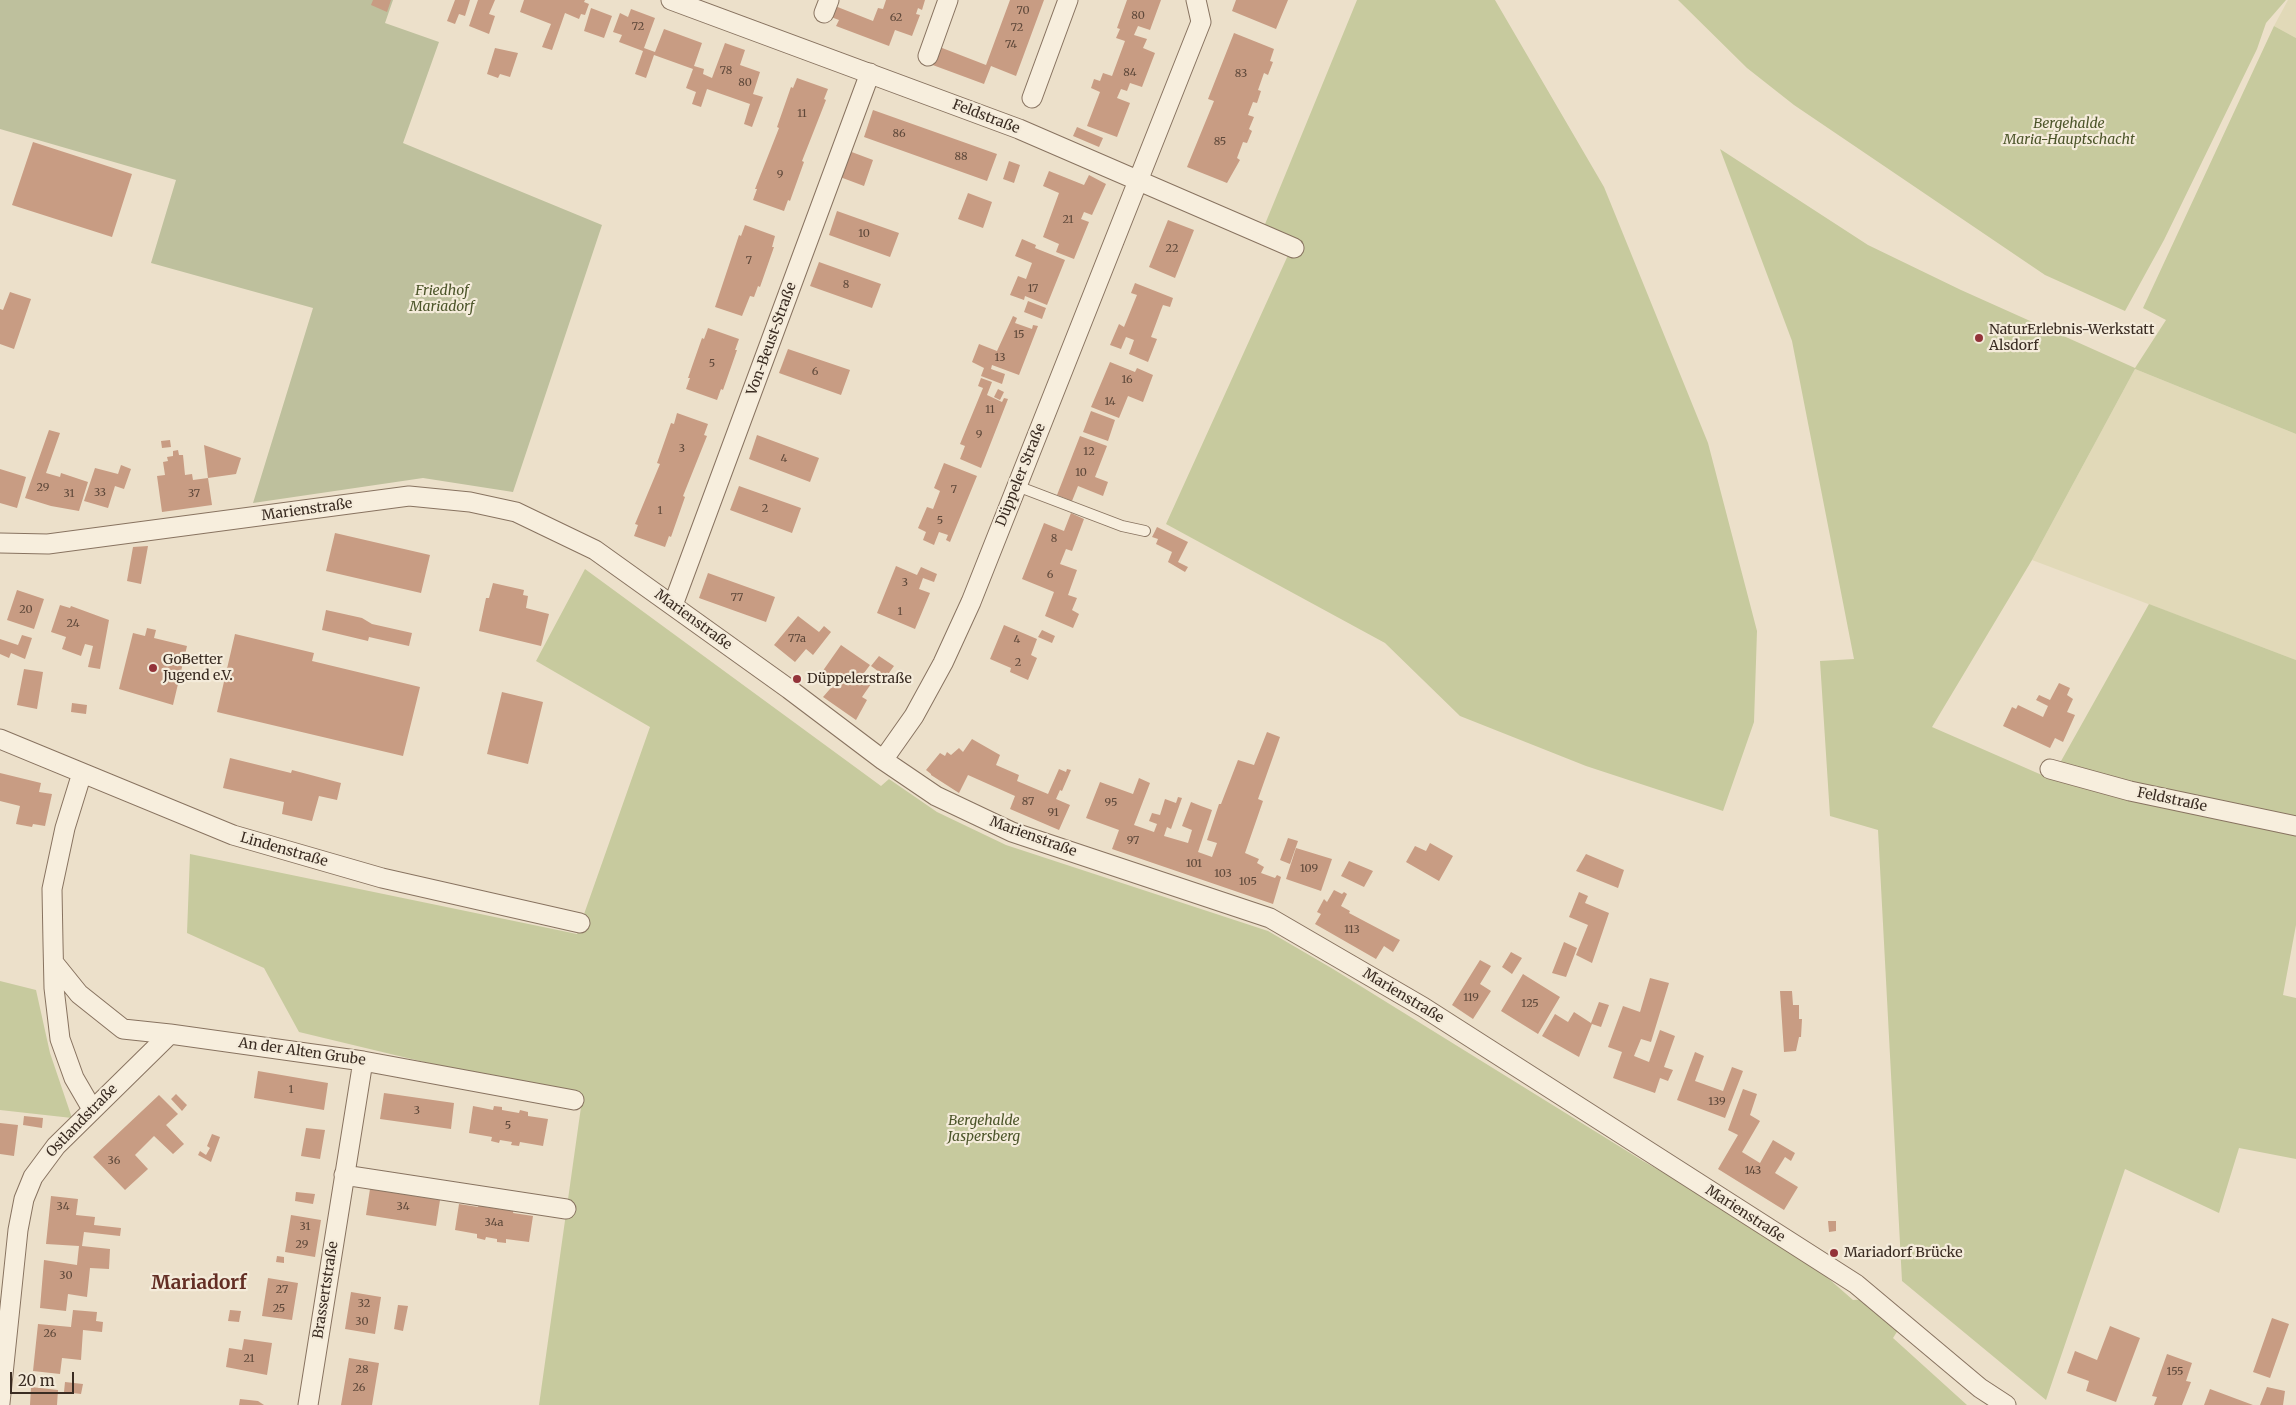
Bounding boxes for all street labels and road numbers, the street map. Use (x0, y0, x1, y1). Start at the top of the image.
street label: Feldstraße (950, 96, 1022, 138)
street label: Von-Beust-Straße (744, 280, 800, 398)
street label: Düppeler Straße (993, 421, 1049, 529)
street label: Marienstraße (261, 495, 353, 525)
street label: Marienstraße (651, 586, 735, 654)
street label: Feldstraße (2136, 784, 2208, 816)
street label: Marienstraße (987, 813, 1079, 861)
street label: Lindenstraße (238, 829, 330, 871)
street label: Marienstraße (1359, 965, 1447, 1027)
street label: An der Alten Grube (237, 1035, 367, 1069)
street label: Ostlandstraße (43, 1081, 121, 1161)
street label: Marienstraße (1702, 1182, 1788, 1246)
street label: Brassertstraße (310, 1240, 342, 1340)

